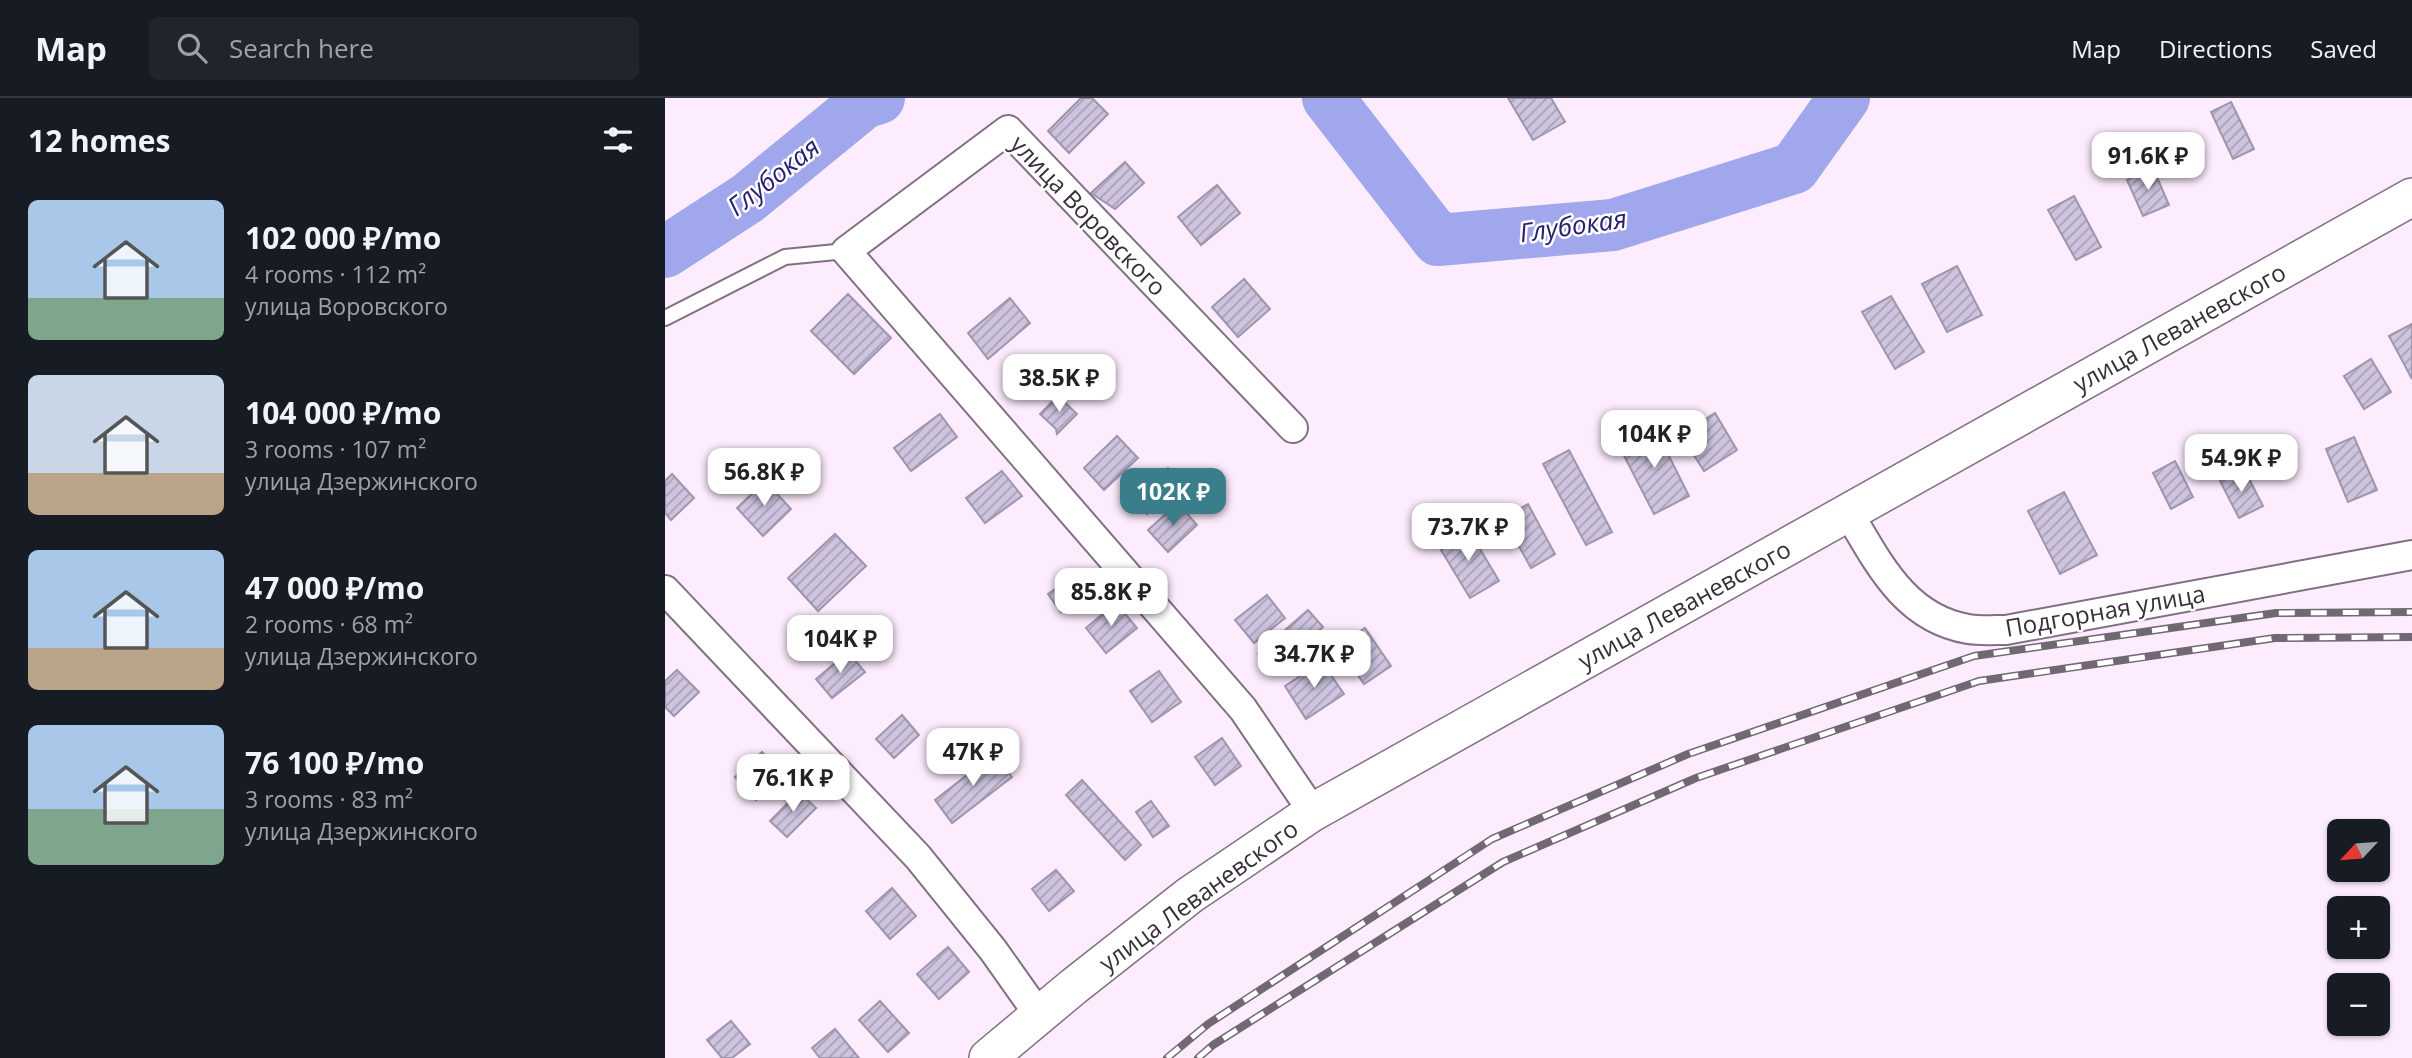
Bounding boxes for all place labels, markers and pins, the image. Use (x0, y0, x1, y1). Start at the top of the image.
pin: 91.6K ₽ (2083, 132, 2213, 192)
pin: 38.5K ₽ (994, 354, 1124, 414)
pin: 104K ₽ (1597, 410, 1711, 470)
pin: 54.9K ₽ (2176, 434, 2306, 494)
pin: 56.8K ₽ (699, 448, 829, 508)
pin: 102K ₽ (1116, 468, 1230, 528)
pin: 73.7K ₽ (1403, 504, 1533, 563)
pin: 85.8K ₽ (1046, 568, 1176, 628)
pin: 104K ₽ (783, 616, 897, 675)
pin: 34.7K ₽ (1249, 630, 1379, 690)
pin: 47K ₽ (924, 728, 1022, 788)
pin: 76.1K ₽ (728, 754, 858, 814)

